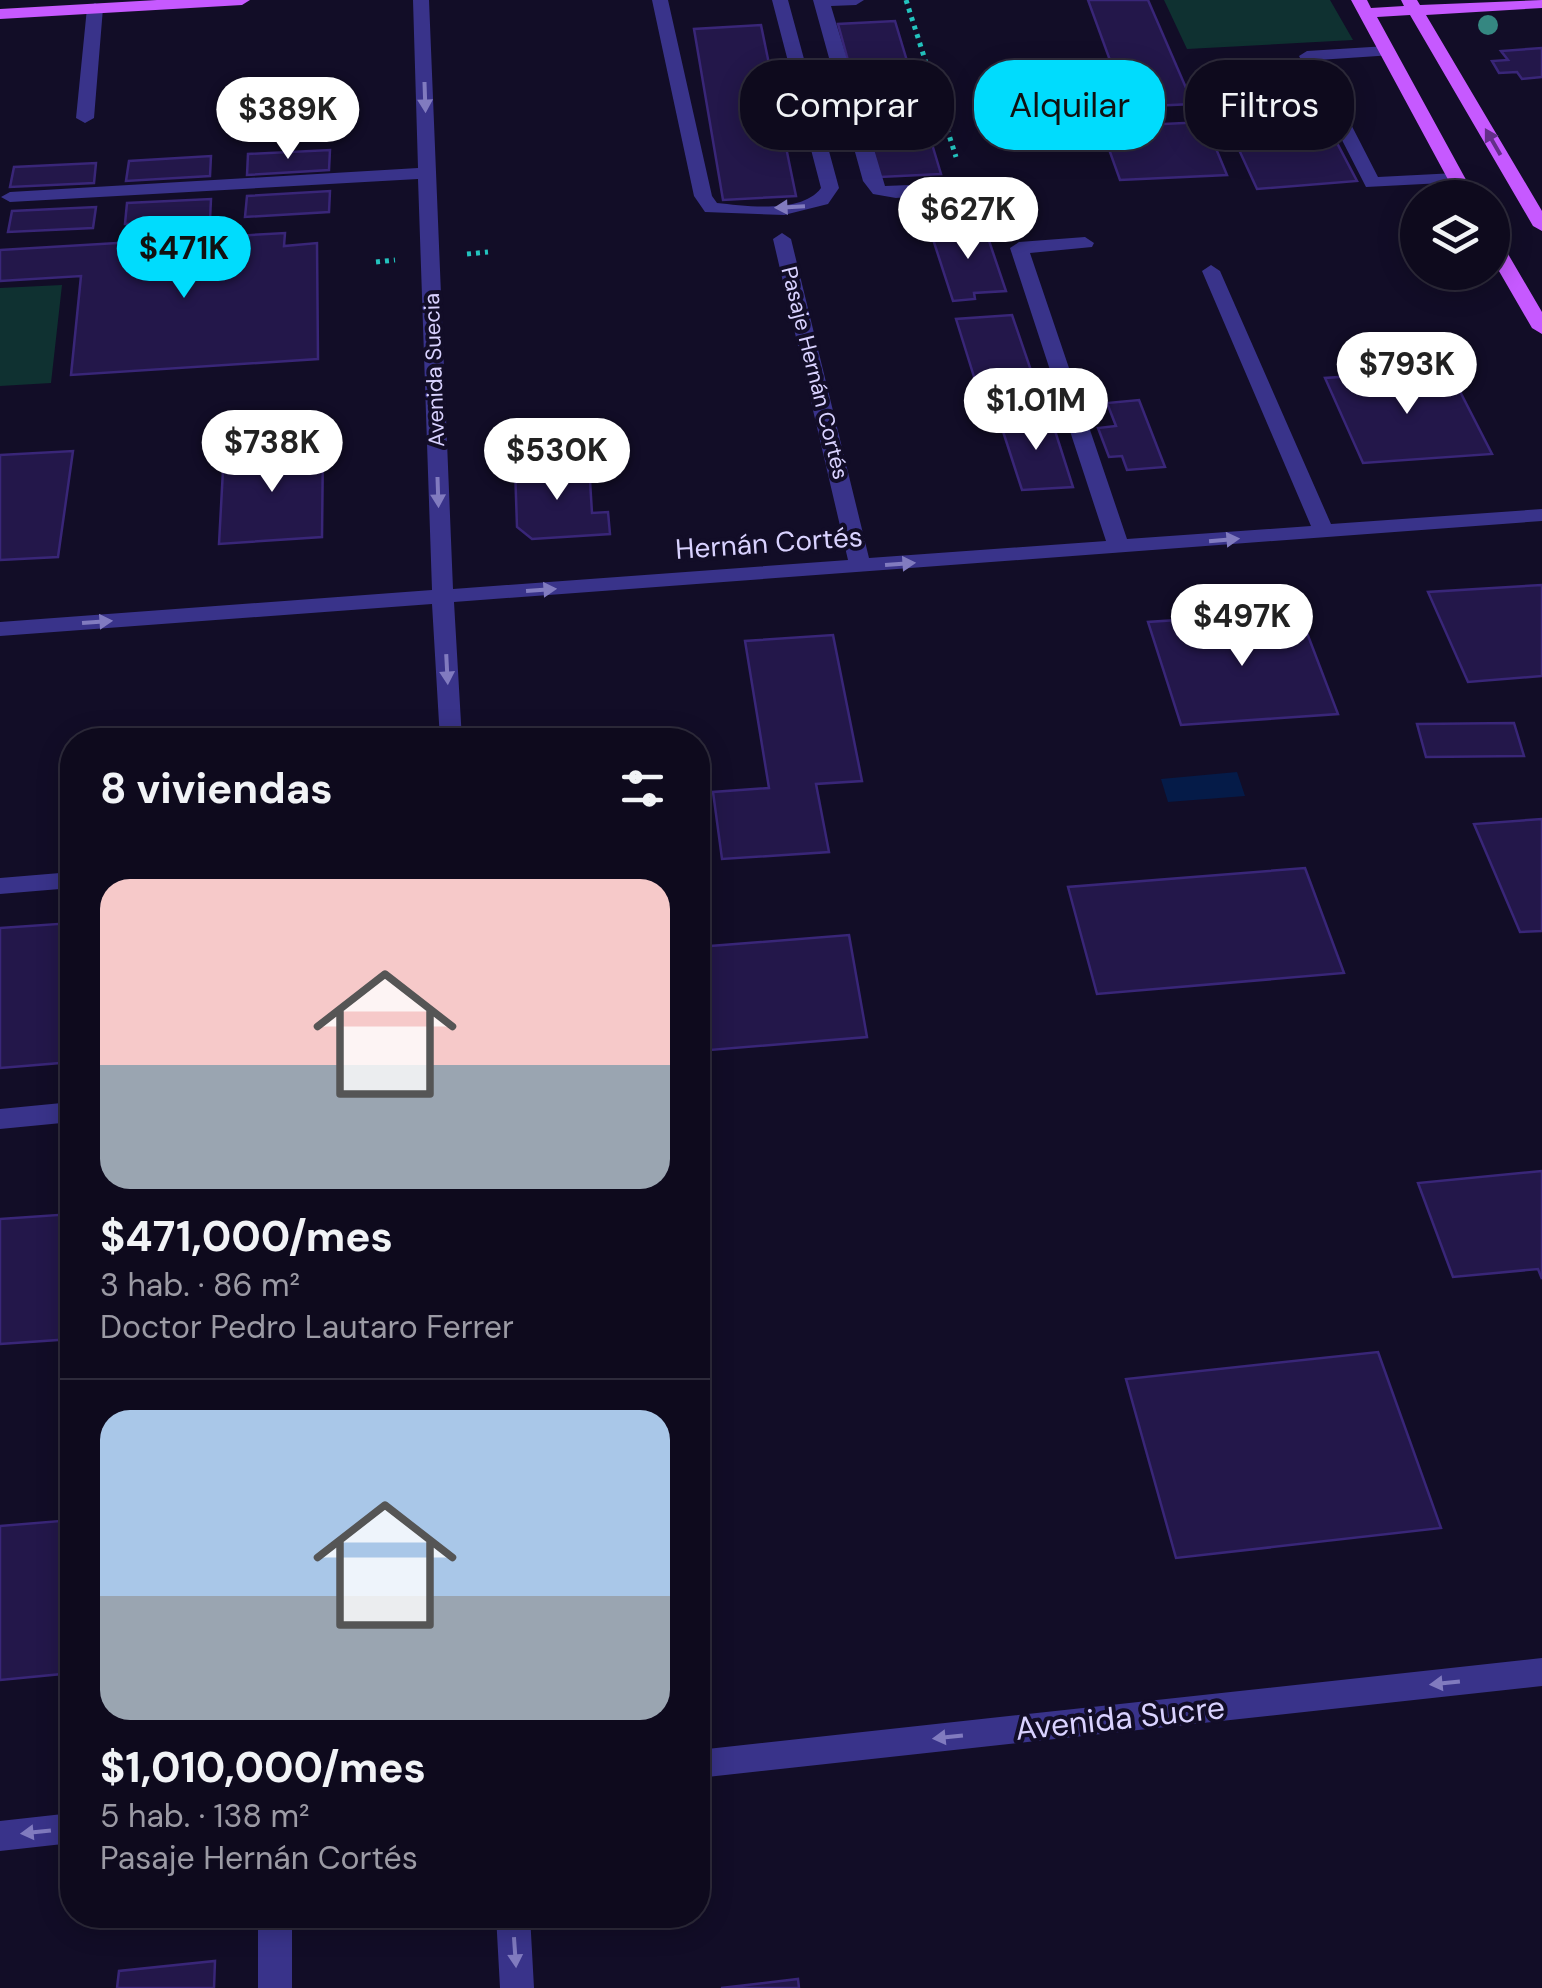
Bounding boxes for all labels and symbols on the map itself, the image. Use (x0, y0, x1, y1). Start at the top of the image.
pin: $389K (218, 77, 358, 162)
one-way arrow (417, 82, 433, 114)
one-way arrow (1485, 128, 1502, 156)
pin: $627K (898, 177, 1038, 262)
one-way arrow (774, 199, 806, 215)
pin: $471K (114, 216, 254, 301)
street label: Pasaje Hernán Cortés (775, 264, 855, 482)
street label: Avenida Suecia (417, 292, 451, 448)
pin: $793K (1337, 332, 1477, 417)
pin: $1.01M (955, 368, 1117, 453)
pin: $738K (202, 410, 342, 495)
pin: $530K (487, 418, 627, 503)
one-way arrow (430, 477, 446, 509)
street label: Hernán Cortés (674, 518, 864, 568)
one-way arrow (1208, 531, 1240, 547)
one-way arrow (884, 555, 916, 571)
one-way arrow (525, 582, 557, 598)
pin: $497K (1172, 584, 1312, 669)
one-way arrow (82, 614, 114, 630)
one-way arrow (439, 653, 455, 685)
one-way arrow (1429, 1675, 1460, 1691)
street label: Avenida Sucre (1013, 1686, 1227, 1750)
one-way arrow (932, 1729, 963, 1745)
one-way arrow (20, 1824, 52, 1840)
one-way arrow (507, 1936, 523, 1968)

